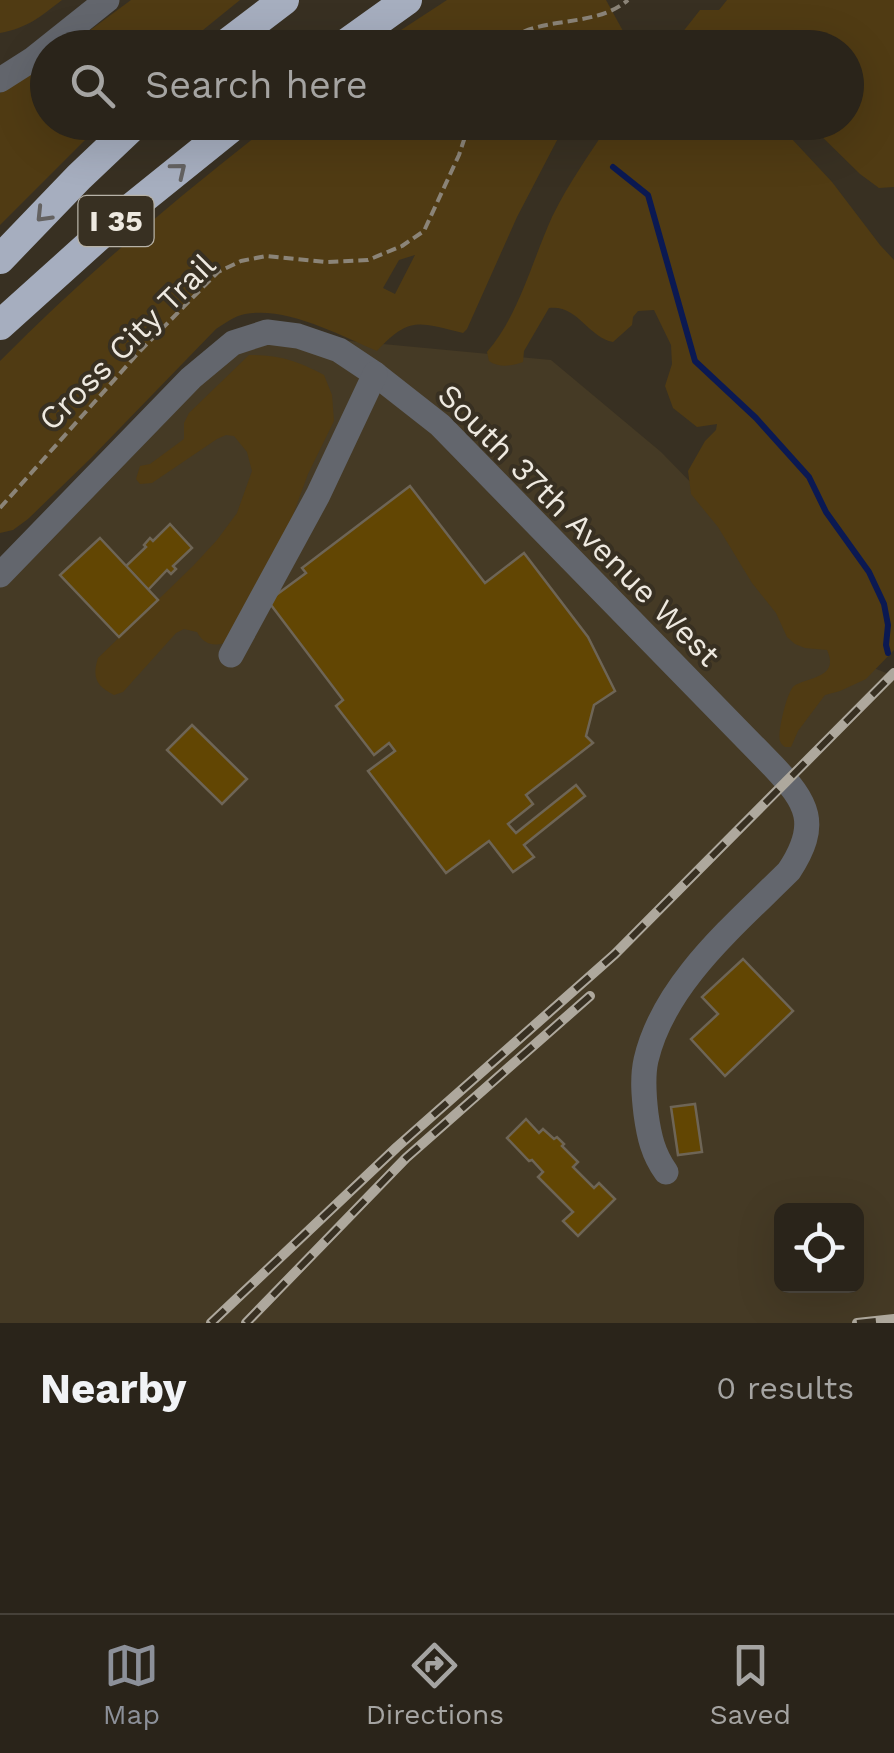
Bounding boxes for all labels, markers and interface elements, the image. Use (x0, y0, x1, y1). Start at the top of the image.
search box (30, 30, 864, 140)
icon: search (65, 58, 120, 113)
text: Search here (145, 63, 368, 107)
one-way arrow (168, 164, 186, 181)
road number: I 35 (78, 196, 154, 246)
one-way arrow (37, 203, 55, 221)
street label: Cross City Trail (31, 246, 223, 438)
street label: South 37th Avenue West (430, 376, 728, 674)
map controls (774, 1203, 864, 1293)
button: locate (774, 1203, 864, 1293)
text: Nearby (40, 1364, 187, 1413)
text: 0 results (716, 1369, 854, 1407)
tab: Map (103, 1638, 160, 1731)
tab: Directions (366, 1638, 504, 1731)
tab: Saved (710, 1638, 791, 1731)

